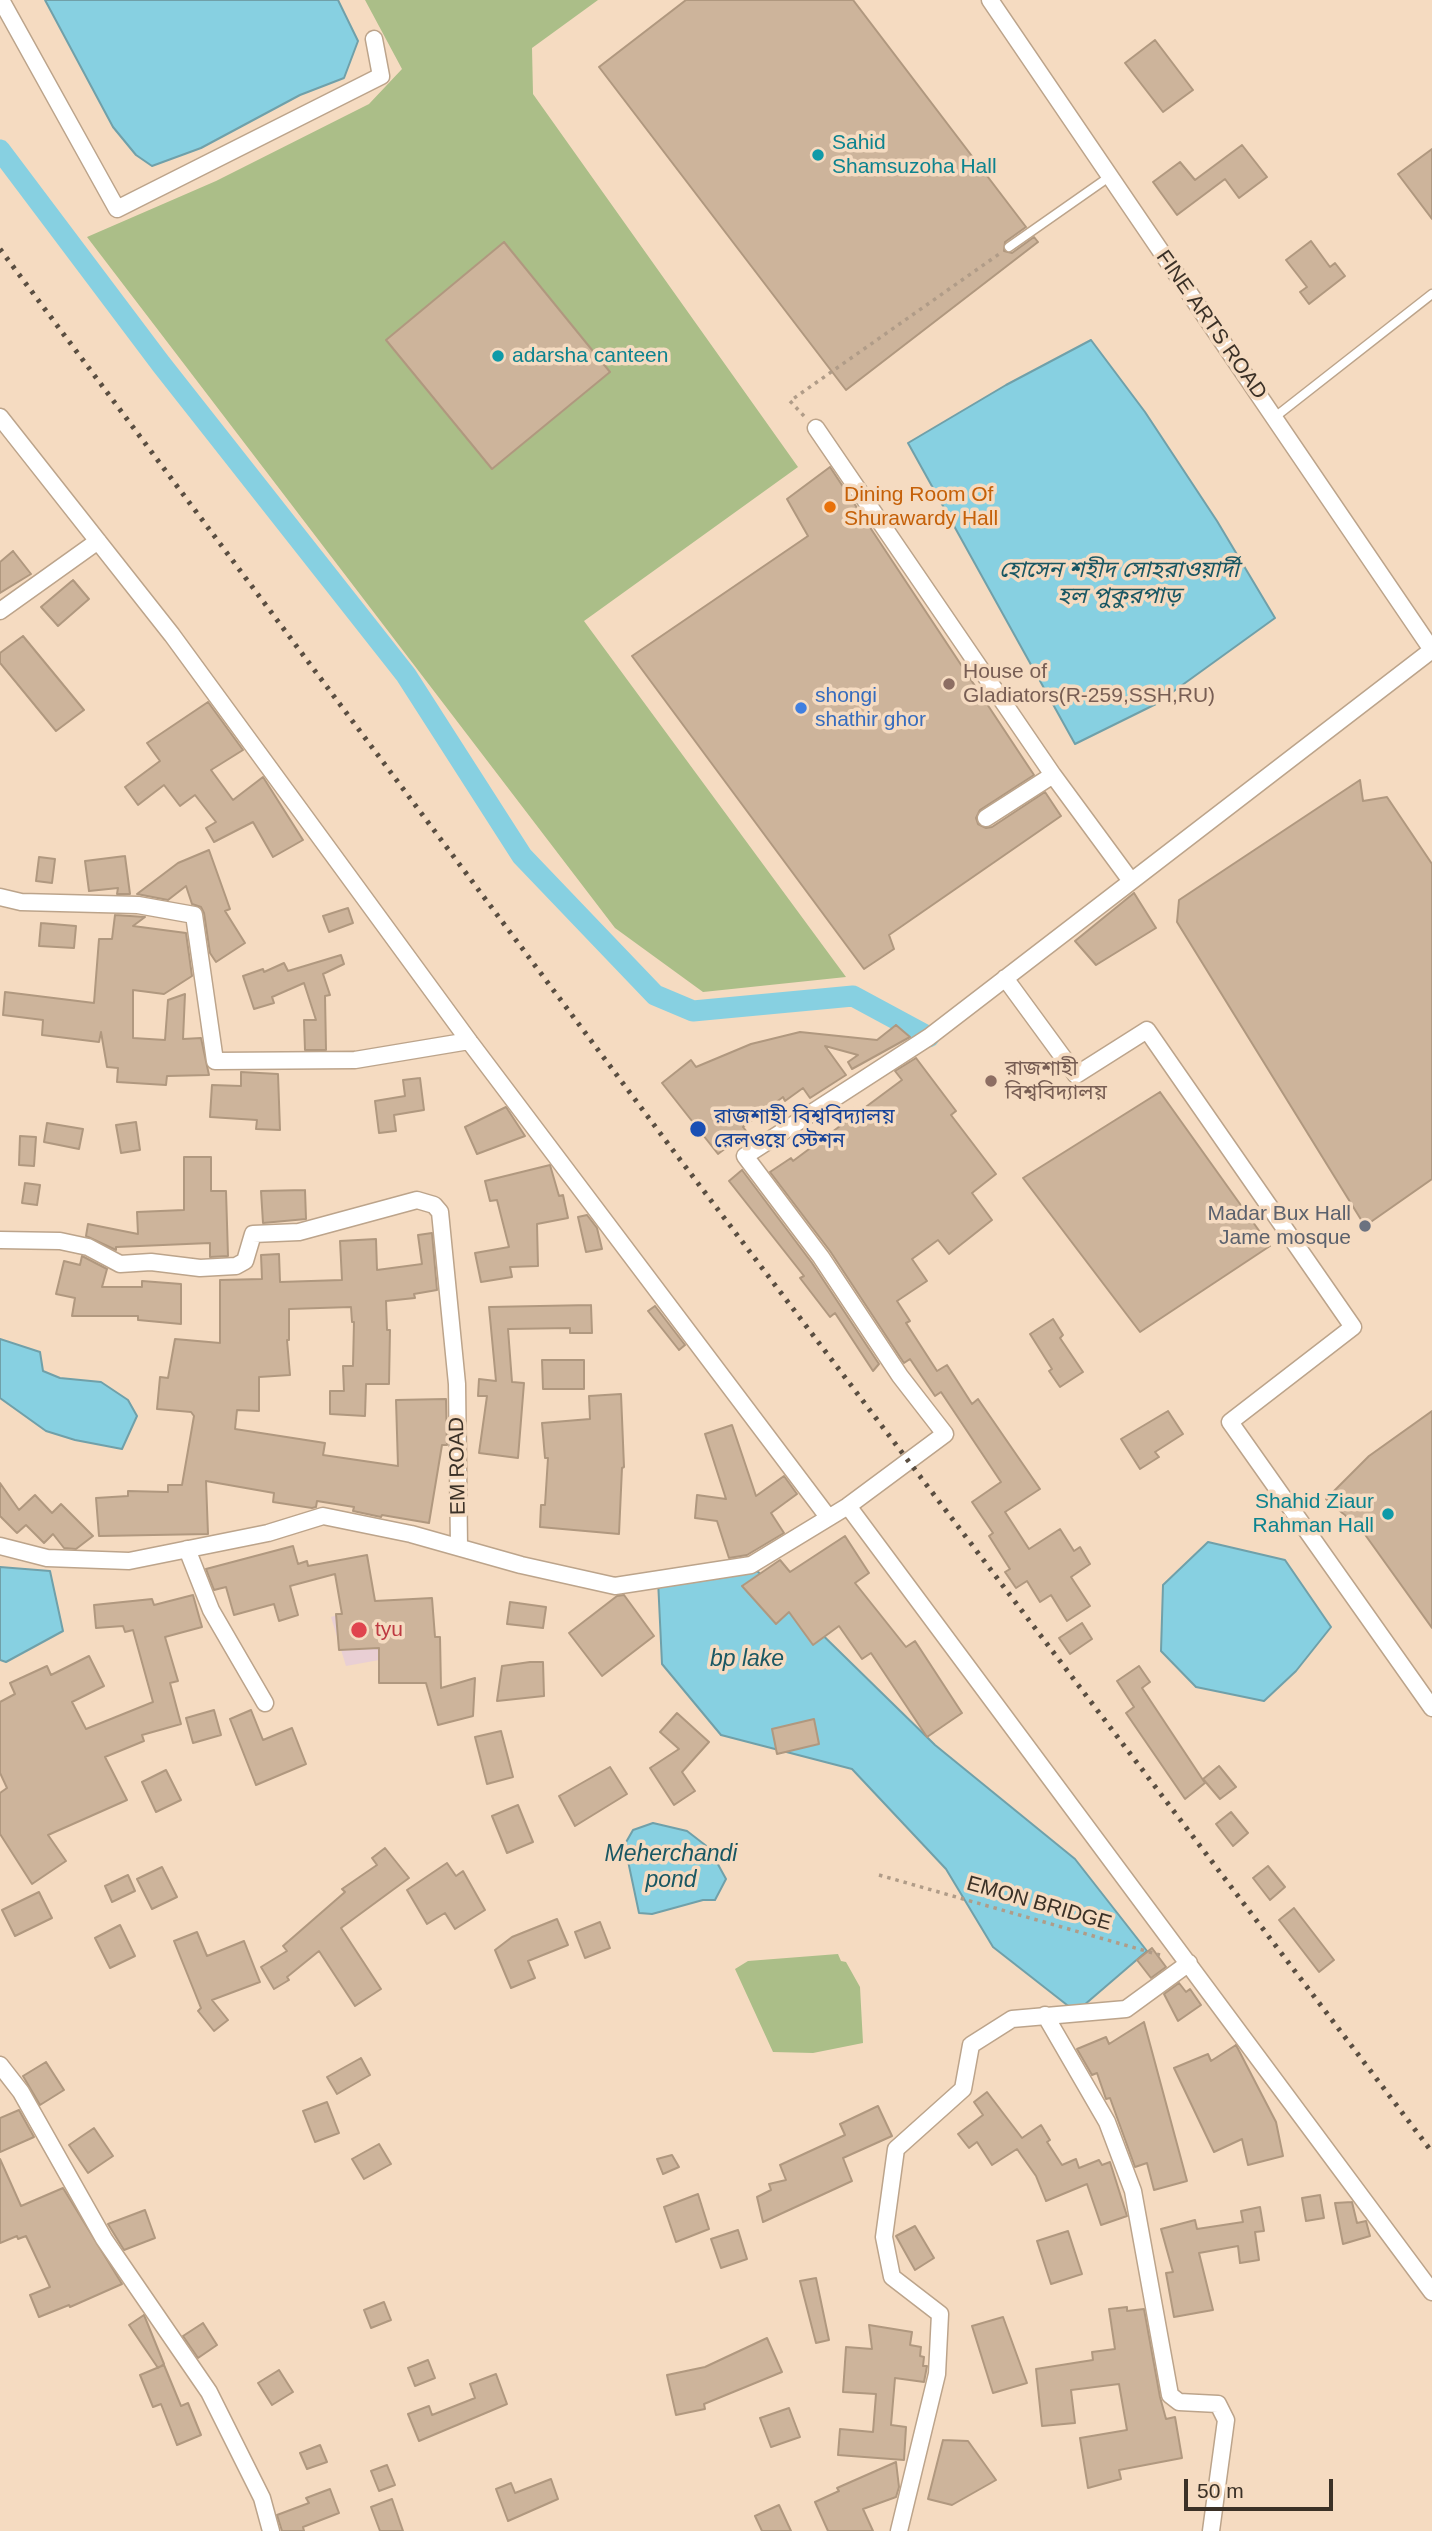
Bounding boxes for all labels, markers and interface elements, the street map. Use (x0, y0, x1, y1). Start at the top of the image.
place label: Sahid Shamsuzoha Hall (832, 130, 997, 180)
marker: Sahid Shamsuzoha Hall (810, 147, 826, 163)
street label: FINE ARTS ROAD (1150, 246, 1272, 404)
place label: adarsha canteen (512, 343, 668, 369)
marker: adarsha canteen (490, 348, 506, 364)
place label: Dining Room Of Shurawardy Hall (844, 482, 998, 532)
marker: Dining Room Of Shurawardy Hall (822, 499, 838, 515)
water label: হোসেন শহীদ সোহরাওয়ার্দী হল পুকুরপাড় (999, 557, 1239, 611)
place label: House of Gladiators(R-259,SSH,RU) (963, 659, 1215, 709)
marker: House of Gladiators(R-259,SSH,RU) (941, 676, 957, 692)
place label: shongi shathir ghor (815, 683, 926, 733)
marker: shongi shathir ghor (793, 700, 809, 716)
place label: রাজশাহী বিশ্ববিদ্যালয় (1005, 1056, 1107, 1106)
marker: রাজশাহী বিশ্ববিদ্যালয় (983, 1073, 999, 1089)
place label: রাজশাহী বিশ্ববিদ্যালয় রেলওয়ে স্টেশন (714, 1104, 895, 1154)
marker: রাজশাহী বিশ্ববিদ্যালয় রেলওয়ে স্টেশন (688, 1119, 708, 1139)
place label: Madar Bux Hall Jame mosque (1207, 1201, 1351, 1251)
marker: Madar Bux Hall Jame mosque (1357, 1218, 1373, 1234)
street label: EM ROAD (445, 1417, 471, 1515)
place label: Shahid Ziaur Rahman Hall (1253, 1489, 1374, 1539)
marker: Shahid Ziaur Rahman Hall (1380, 1506, 1396, 1522)
place label: tyu (375, 1617, 403, 1643)
marker: tyu (349, 1620, 369, 1640)
water label: bp lake (710, 1646, 784, 1674)
water label: Meherchandi pond (605, 1841, 737, 1895)
street label: EMON BRIDGE (964, 1871, 1114, 1937)
scale bar (1187, 2464, 1336, 2508)
text: 50 m (1197, 2479, 1244, 2502)

